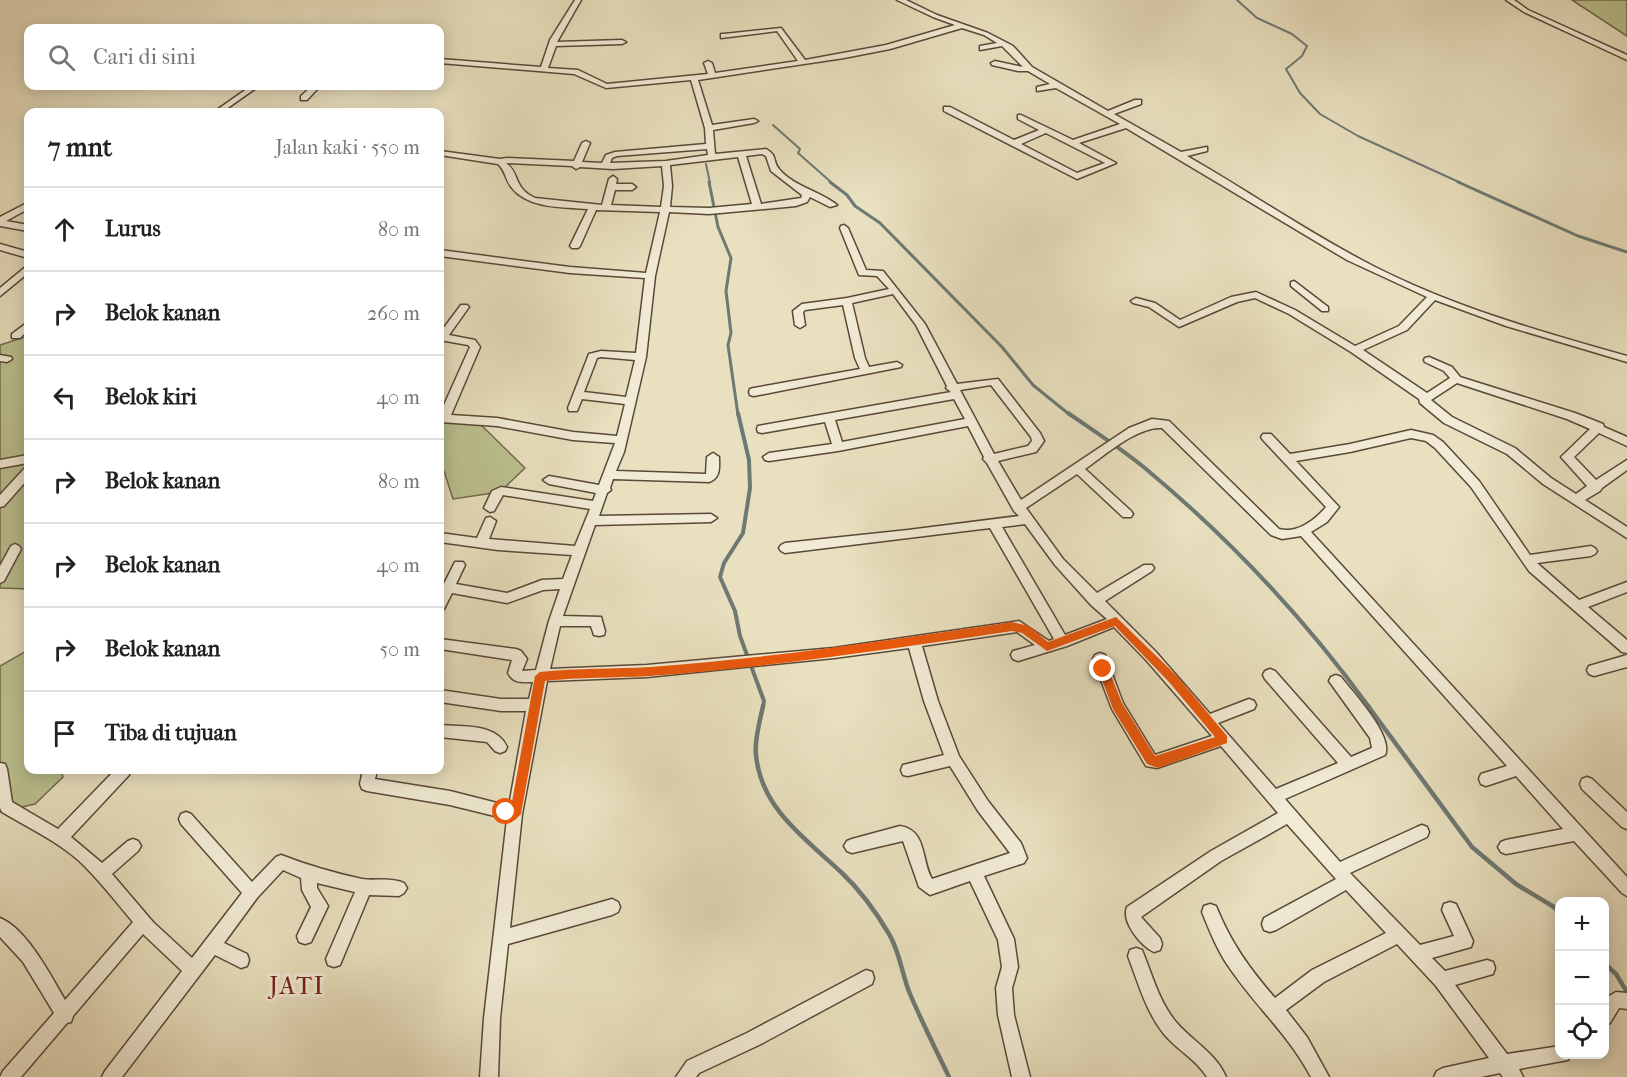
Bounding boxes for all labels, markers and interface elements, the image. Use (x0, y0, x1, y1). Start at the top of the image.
search box (24, 24, 444, 90)
icon: search (45, 41, 78, 74)
text: Cari di sini (93, 44, 196, 70)
text: 7 mnt (48, 132, 112, 163)
text: Jalan kaki · 550 m (276, 136, 420, 159)
icon: ahead (48, 213, 81, 246)
text: Lurus (105, 216, 161, 242)
text: 80 m (378, 218, 420, 241)
icon: right (48, 297, 81, 330)
text: Belok kanan (105, 300, 220, 326)
text: 260 m (367, 302, 420, 325)
icon: left (48, 381, 81, 414)
text: Belok kiri (105, 384, 197, 410)
text: 40 m (376, 386, 420, 409)
icon: right (48, 465, 81, 498)
text: Belok kanan (105, 468, 220, 494)
text: 80 m (378, 470, 420, 493)
icon: right (48, 549, 81, 582)
text: Belok kanan (105, 552, 220, 578)
text: 40 m (376, 554, 420, 577)
icon: right (48, 633, 81, 666)
text: Belok kanan (105, 636, 220, 662)
text: 50 m (379, 638, 420, 661)
route end (1089, 655, 1115, 681)
icon: arrive (48, 717, 81, 750)
text: Tiba di tujuan (105, 720, 237, 746)
route start (492, 798, 518, 824)
map controls (1555, 897, 1609, 1059)
button: + (1555, 897, 1609, 951)
button: − (1555, 951, 1609, 1005)
district label: JATI (267, 972, 325, 1000)
button: locate (1555, 1005, 1609, 1059)

